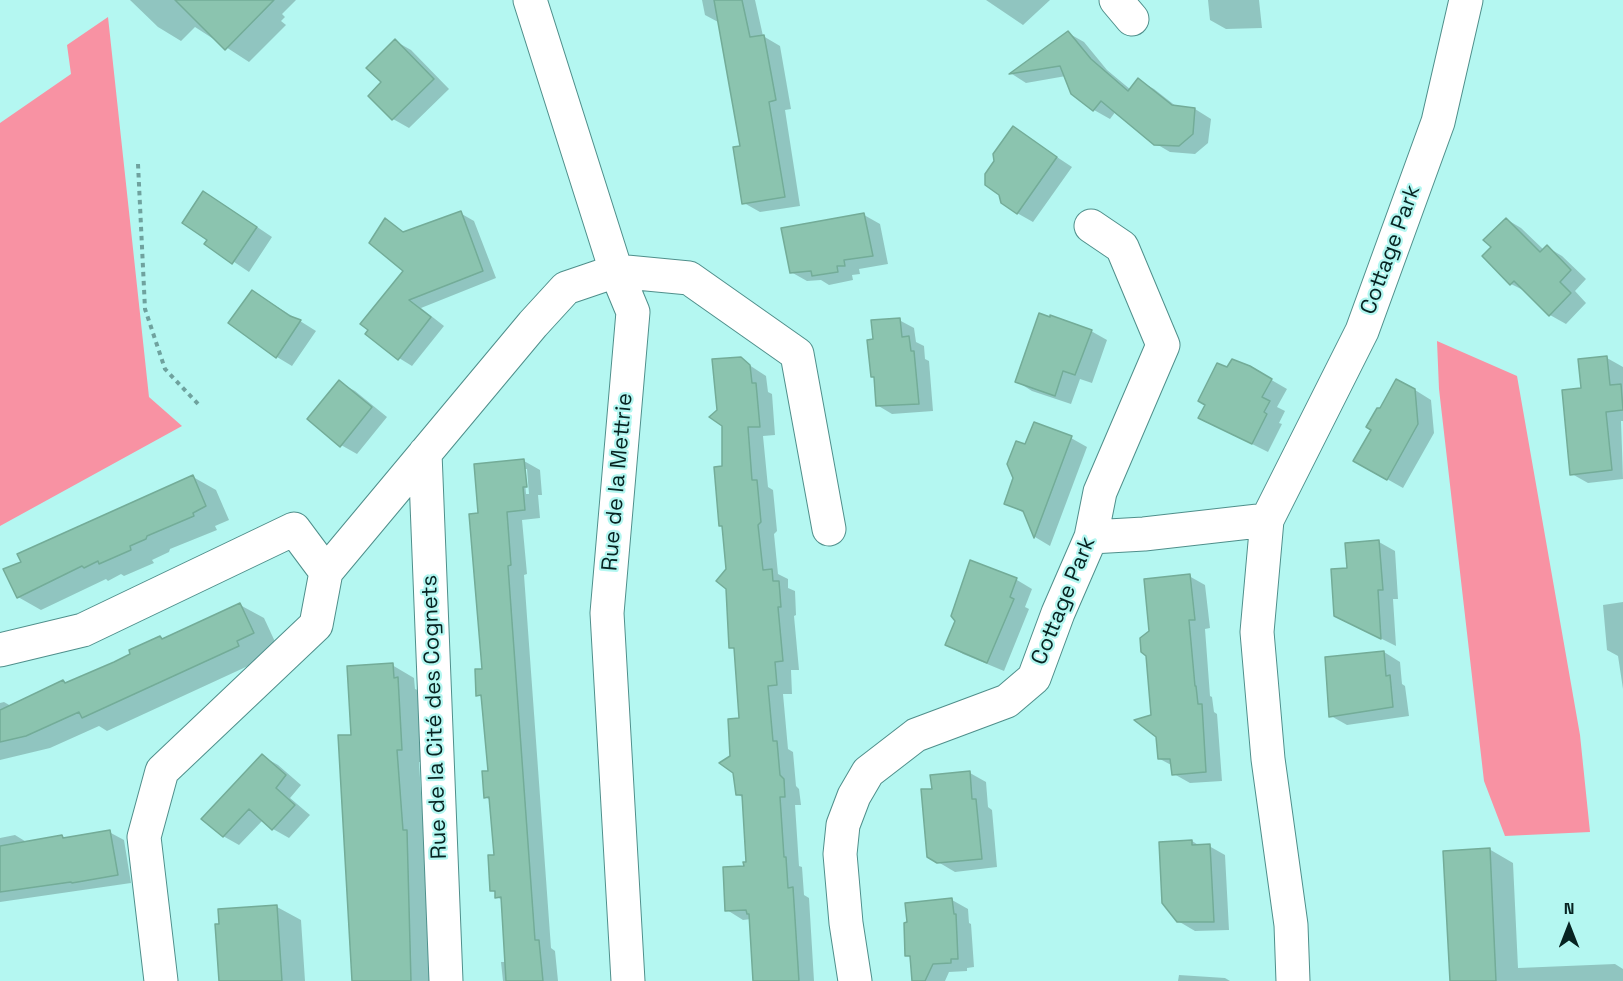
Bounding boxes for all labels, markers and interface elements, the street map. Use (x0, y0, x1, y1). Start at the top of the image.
street label: Cottage Park (1355, 182, 1427, 318)
street label: Rue de la Mettrie (597, 392, 639, 572)
street label: Cottage Park (1026, 533, 1102, 669)
street label: Rue de la Cité des Cognets (417, 574, 453, 860)
north arrow (1539, 897, 1599, 957)
text: N (1564, 898, 1574, 919)

